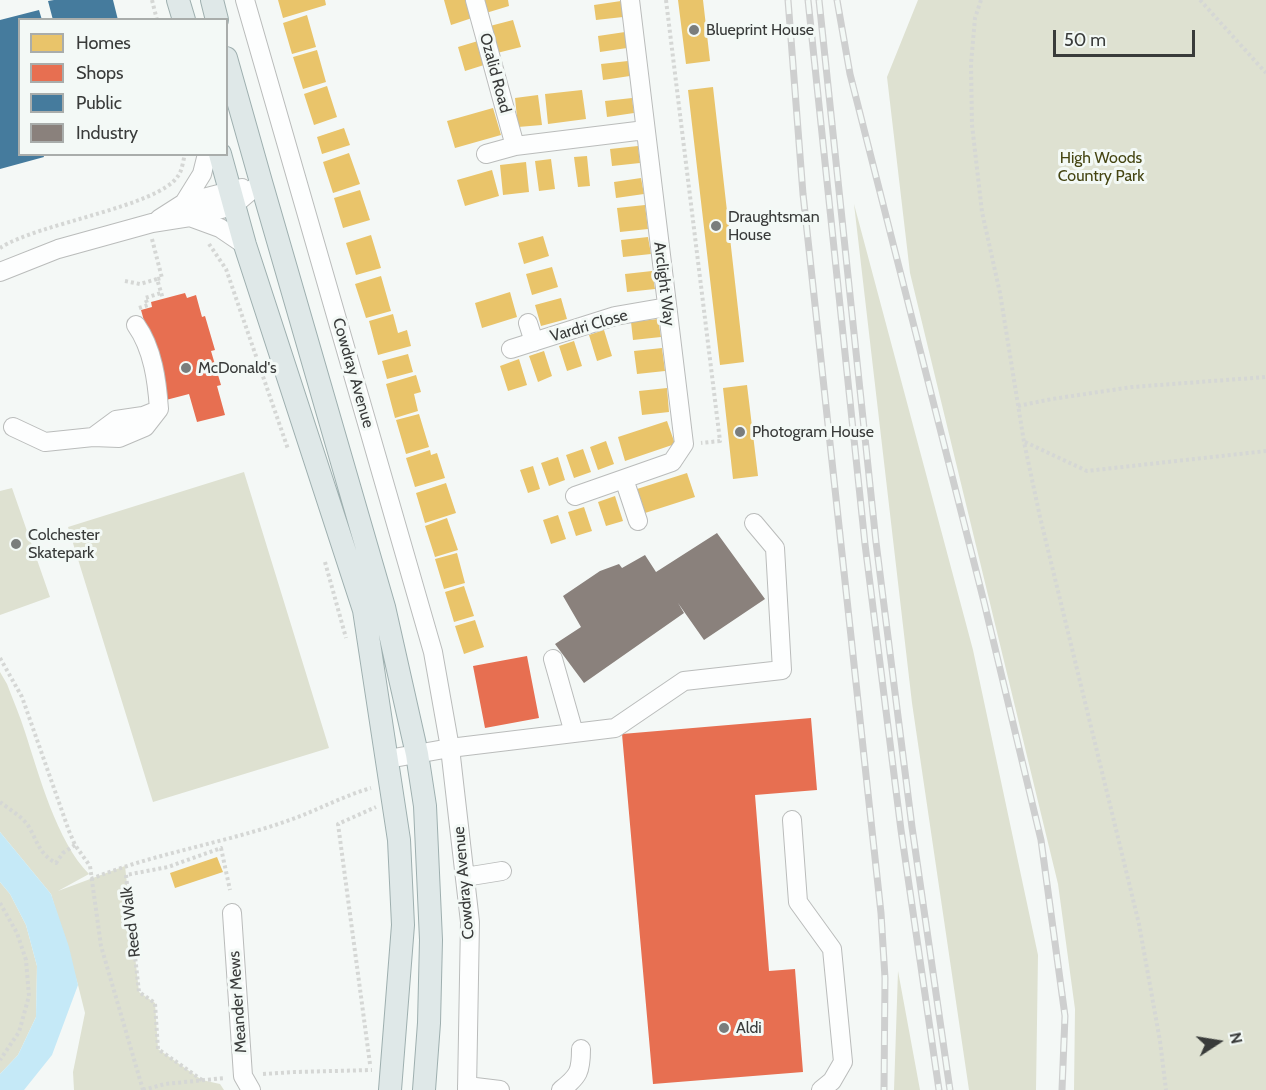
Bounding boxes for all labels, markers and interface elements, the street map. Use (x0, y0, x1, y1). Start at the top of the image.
legend (18, 18, 228, 156)
scale bar (1056, 18, 1198, 56)
place label: Blueprint House (706, 20, 814, 40)
marker: Blueprint House (687, 23, 701, 37)
text: 50 m (1064, 29, 1106, 51)
street label: Ozalid Road (475, 31, 515, 115)
text: Homes (76, 32, 131, 54)
text: Shops (76, 62, 124, 84)
text: Public (76, 92, 122, 114)
text: Industry (76, 122, 138, 144)
park label: High Woods Country Park (1058, 148, 1144, 186)
place label: Draughtsman House (728, 207, 820, 245)
marker: Draughtsman House (709, 219, 723, 233)
street label: Arclight Way (649, 241, 679, 327)
street label: Vardri Close (548, 306, 630, 346)
street label: Cowdray Avenue (328, 316, 378, 430)
place label: McDonald's (198, 358, 277, 378)
marker: McDonald's (179, 361, 193, 375)
place label: Photogram House (752, 422, 874, 442)
marker: Photogram House (733, 425, 747, 439)
place label: Colchester Skatepark (28, 525, 99, 563)
marker: Colchester Skatepark (9, 537, 23, 551)
street label: Cowdray Avenue (449, 826, 479, 940)
street label: Reed Walk (117, 885, 145, 959)
street label: Meander Mews (225, 950, 251, 1054)
north arrow (1188, 1012, 1248, 1072)
place label: Aldi (736, 1018, 762, 1038)
marker: Aldi (717, 1021, 731, 1035)
text: N (1226, 1031, 1247, 1046)

